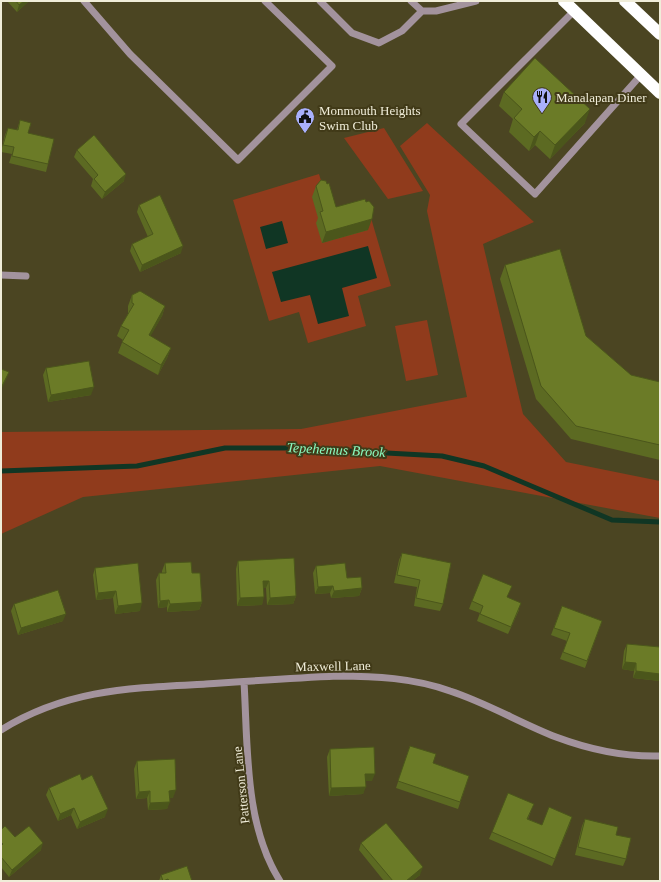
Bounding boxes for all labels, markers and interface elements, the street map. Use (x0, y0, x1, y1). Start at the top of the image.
restaurant icon: Manalapan Diner (531, 86, 553, 114)
place label: Manalapan Diner (556, 90, 647, 105)
place label: Monmouth Heights Swim Club (319, 103, 420, 133)
public building icon: Monmouth Heights Swim Club (294, 106, 316, 134)
water label: Tepehemus Brook (286, 440, 387, 460)
street label: Maxwell Lane (295, 658, 371, 674)
street label: Patterson Lane (229, 745, 253, 824)

